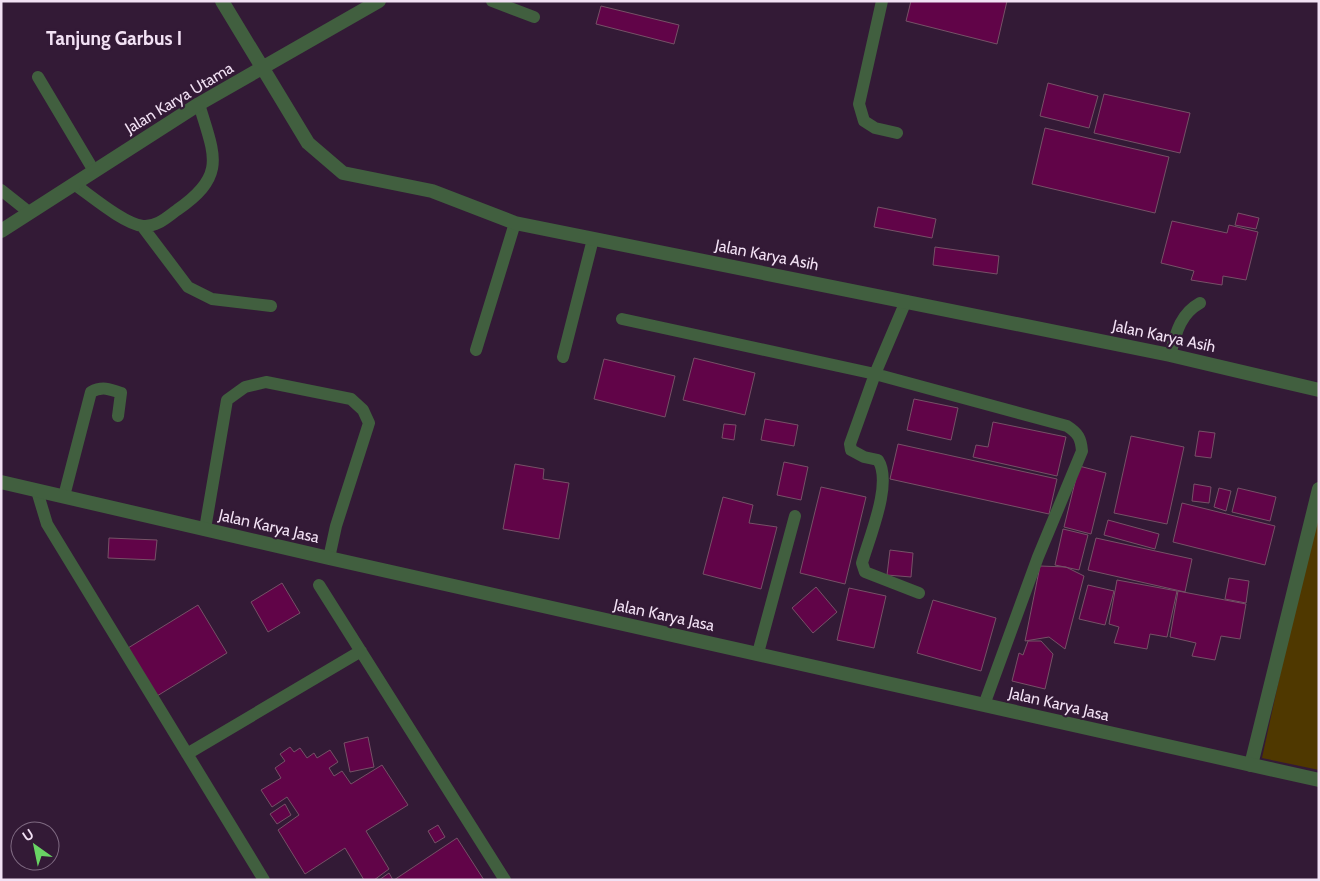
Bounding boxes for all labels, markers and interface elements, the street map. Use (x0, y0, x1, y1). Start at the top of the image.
district label: Tanjung Garbus I (46, 27, 182, 50)
street label: Jalan Karya Utama (121, 58, 237, 138)
street label: Jalan Karya Asih (713, 235, 820, 274)
street label: Jalan Karya Asih (1110, 316, 1217, 356)
street label: Jalan Karya Jasa (216, 505, 321, 547)
street label: Jalan Karya Jasa (611, 595, 716, 635)
street label: Jalan Karya Jasa (1006, 683, 1111, 725)
north arrow (10, 821, 60, 871)
text: U (19, 825, 37, 845)

